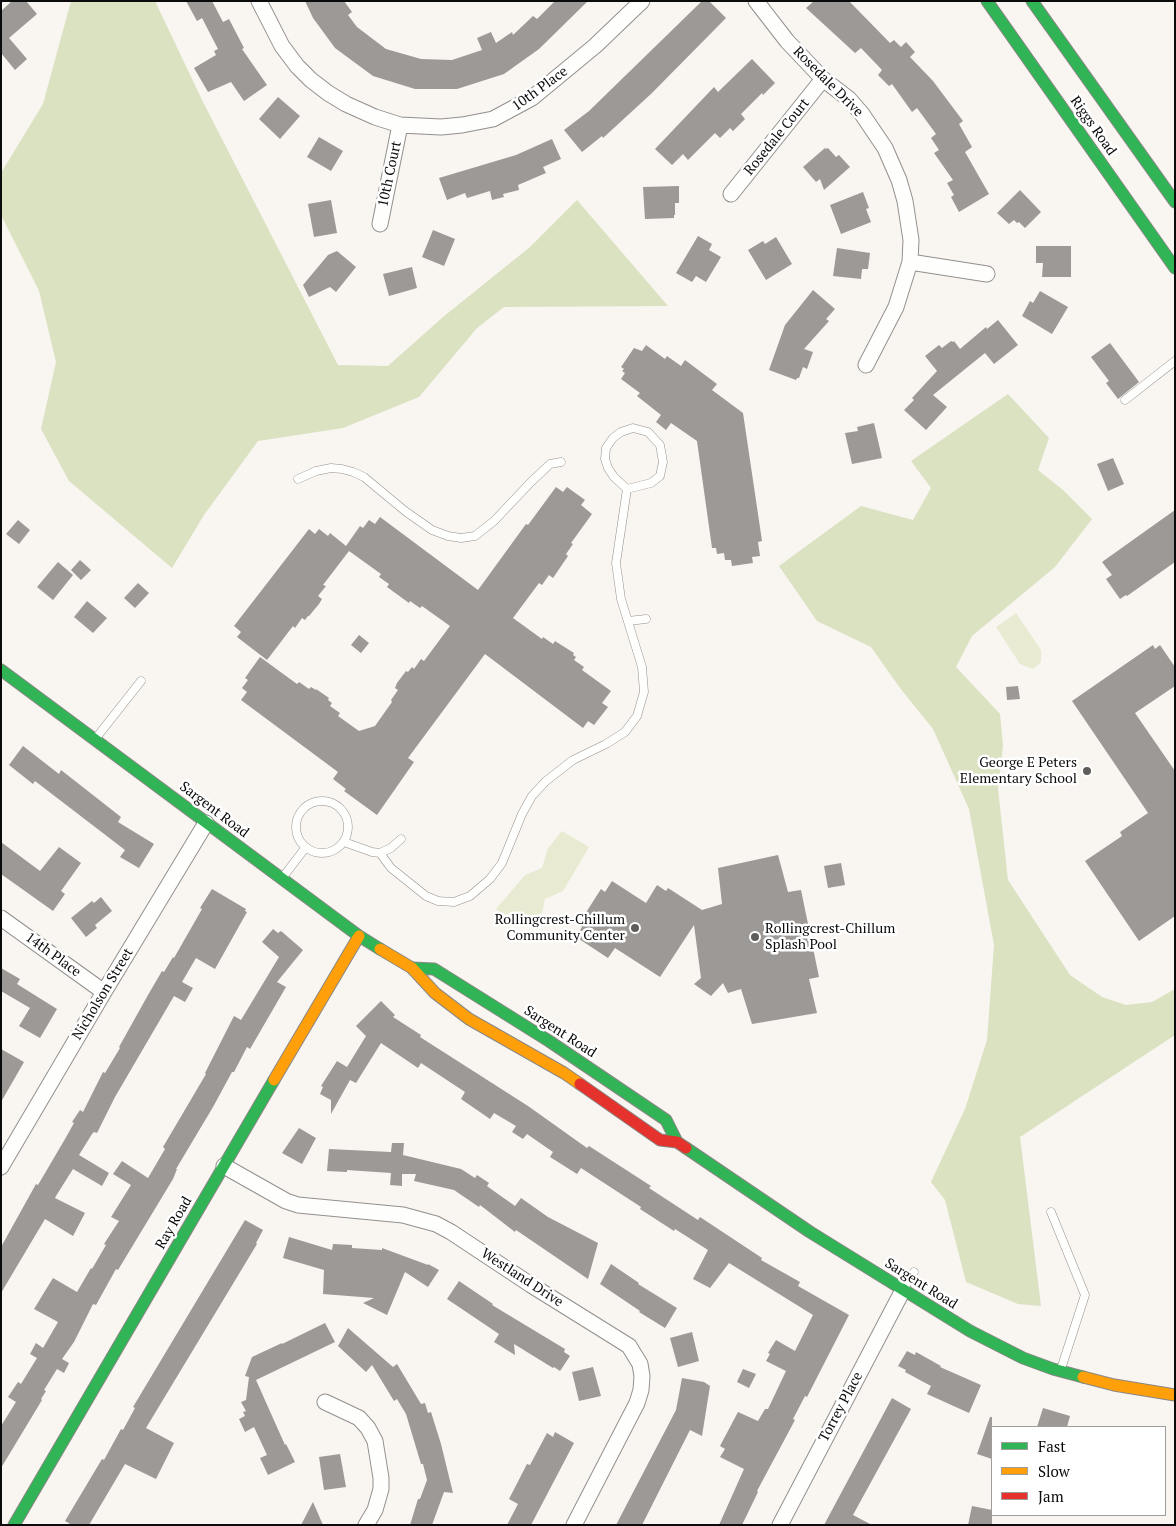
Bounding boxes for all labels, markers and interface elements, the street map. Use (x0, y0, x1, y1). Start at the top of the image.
street label: Rosedale Drive (789, 43, 867, 121)
street label: 10th Place (509, 63, 571, 115)
street label: Riggs Road (1066, 93, 1120, 159)
street label: Rosedale Court (741, 95, 813, 179)
street label: 10th Court (375, 140, 405, 208)
place label: George E Peters Elementary School (960, 755, 1077, 788)
marker: George E Peters Elementary School (1081, 765, 1093, 777)
street label: Sargent Road (176, 778, 252, 842)
place label: Rollingcrest-Chillum Community Center (495, 912, 625, 944)
place label: Rollingcrest-Chillum Splash Pool (765, 921, 895, 954)
marker: Rollingcrest-Chillum Community Center (629, 922, 641, 934)
street label: 14th Place (22, 929, 84, 981)
marker: Rollingcrest-Chillum Splash Pool (749, 931, 761, 943)
street label: Nicholson Street (69, 945, 137, 1043)
street label: Sargent Road (521, 1002, 599, 1062)
street label: Ray Road (152, 1194, 196, 1252)
street label: Westland Drive (478, 1245, 566, 1311)
street label: Sargent Road (882, 1255, 960, 1313)
street label: Torrey Place (816, 1369, 866, 1445)
legend (991, 1426, 1166, 1516)
text: Fast (1038, 1436, 1066, 1456)
text: Slow (1038, 1461, 1070, 1481)
text: Jam (1038, 1486, 1064, 1506)

